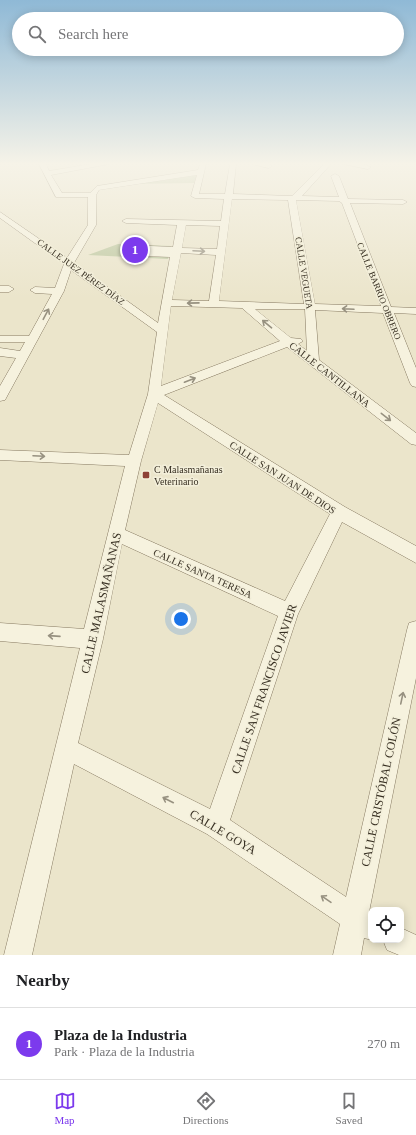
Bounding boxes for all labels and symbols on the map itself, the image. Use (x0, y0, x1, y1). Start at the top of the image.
pin: 1 (122, 235, 148, 265)
street label: CALLE VEGUETA (293, 236, 315, 310)
street label: CALLE JUEZ PÉREZ DÍAZ (35, 237, 127, 307)
street label: CALLE BARRIO OBRERO (355, 241, 403, 342)
one-way arrow (192, 247, 205, 254)
one-way arrow (187, 299, 200, 307)
one-way arrow (342, 305, 355, 312)
one-way arrow (43, 308, 51, 320)
one-way arrow (262, 320, 273, 329)
street label: CALLE CANTILLANA (287, 340, 373, 410)
one-way arrow (184, 375, 196, 383)
one-way arrow (380, 413, 391, 421)
street label: CALLE SAN JUAN DE DIOS (228, 439, 338, 516)
one-way arrow (32, 453, 45, 460)
place label: C Malasmañanas Veterinario (154, 464, 223, 487)
marker: C Malasmañanas Veterinario (141, 470, 151, 480)
street label: CALLE MALASMAÑANAS (78, 531, 124, 675)
street label: CALLE SANTA TERESA (152, 547, 255, 601)
street label: CALLE SAN FRANCISCO JAVIER (228, 602, 300, 776)
your location (171, 609, 191, 629)
one-way arrow (48, 633, 61, 640)
one-way arrow (398, 692, 406, 705)
street label: CALLE CRISTÓBAL COLÓN (358, 716, 404, 868)
one-way arrow (163, 796, 175, 804)
street label: CALLE GOYA (187, 807, 259, 857)
one-way arrow (321, 895, 332, 903)

